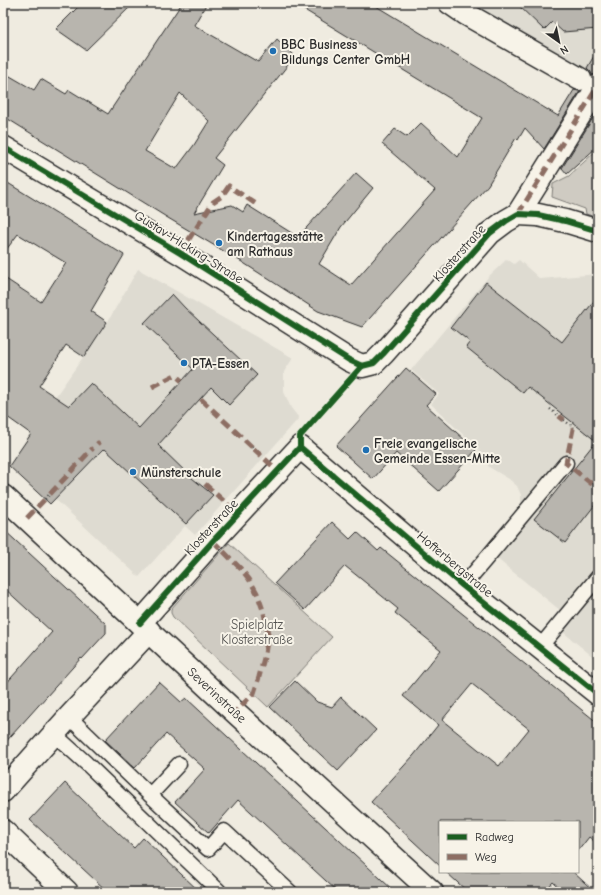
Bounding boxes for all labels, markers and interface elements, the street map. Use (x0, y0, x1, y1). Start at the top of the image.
north arrow (539, 22, 579, 62)
place label: BBC Business Bildungs Center GmbH (281, 37, 410, 67)
text: N (558, 43, 571, 57)
marker: BBC Business Bildungs Center GmbH (268, 46, 278, 56)
street label: Gustav-Hicking-Straße (132, 207, 246, 287)
street label: Klosterstraße (430, 221, 489, 285)
place label: Kindertagesstätte am Rathaus (227, 229, 324, 259)
marker: Kindertagesstätte am Rathaus (214, 238, 224, 248)
place label: PTA-Essen (192, 356, 249, 371)
marker: PTA-Essen (179, 358, 189, 368)
place label: Freie evangelische Gemeinde Essen-Mitte (374, 436, 501, 466)
marker: Freie evangelische Gemeinde Essen-Mitte (361, 445, 371, 455)
place label: Münsterschule (141, 465, 222, 480)
marker: Münsterschule (128, 467, 138, 477)
street label: Klosterstraße (181, 495, 241, 558)
street label: Hofterbergstraße (414, 528, 496, 600)
park label: Spielplatz Klosterstraße (221, 617, 293, 647)
street label: Severinstraße (185, 664, 250, 726)
legend (439, 821, 579, 873)
text: Radweg (475, 830, 514, 844)
text: Weg (475, 850, 497, 864)

